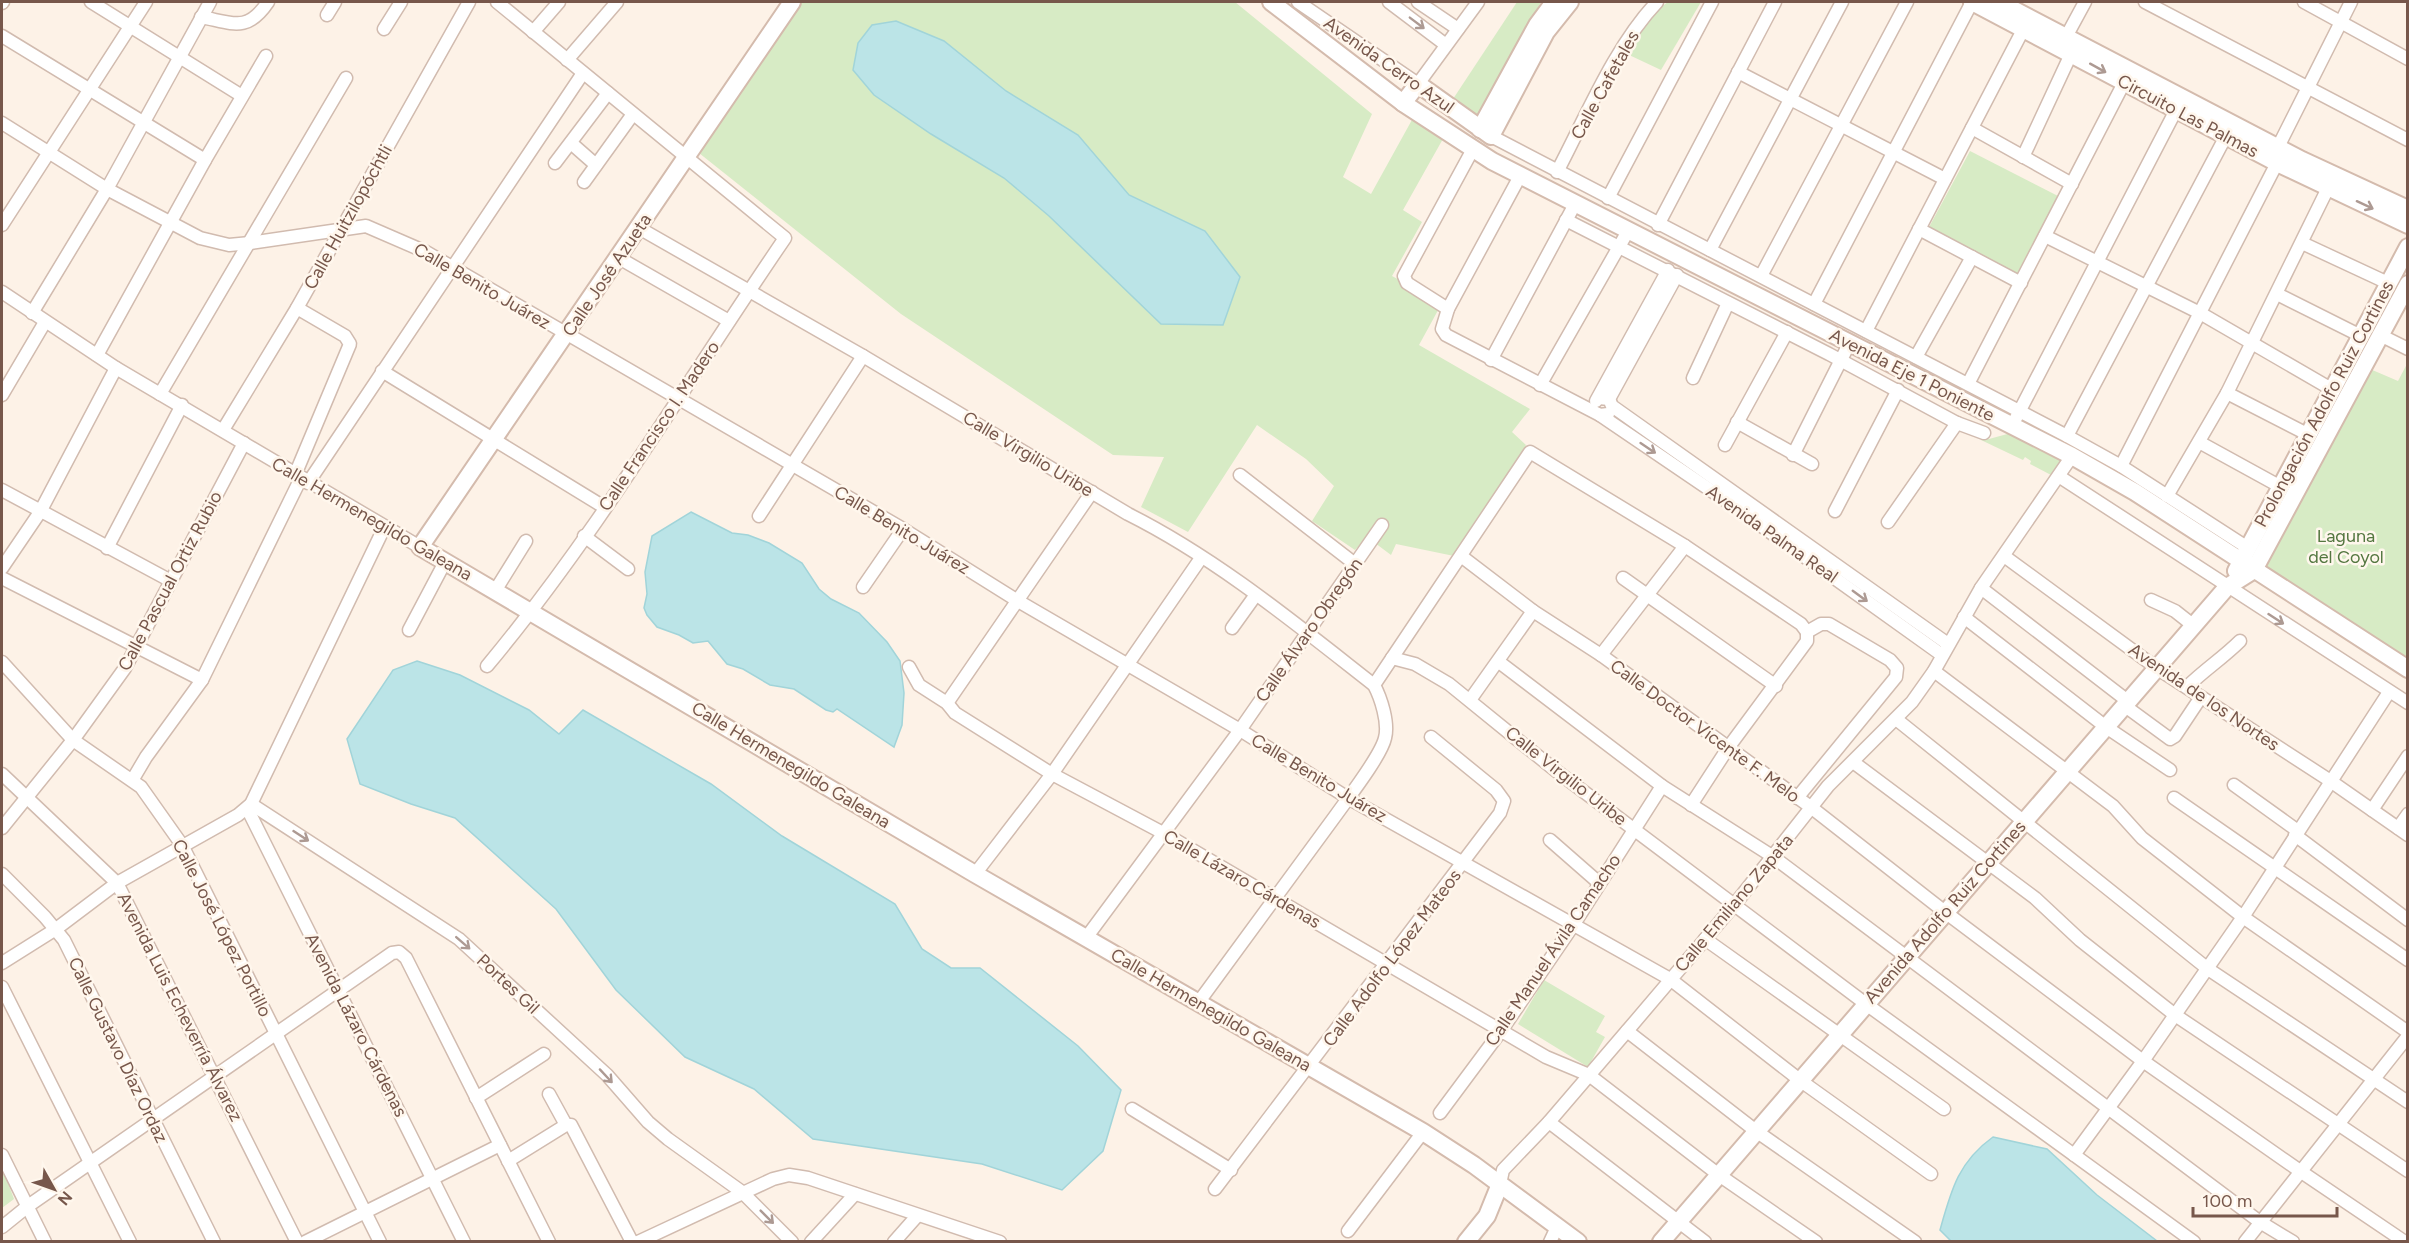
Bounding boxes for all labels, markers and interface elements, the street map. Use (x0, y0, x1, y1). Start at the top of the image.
street label: Avenida Cerro Azul (1320, 12, 1458, 118)
one-way arrow (1409, 17, 1425, 30)
street label: Calle Cafetales (1566, 27, 1644, 143)
one-way arrow (2089, 62, 2106, 74)
street label: Circuito Las Palmas (2114, 70, 2262, 162)
street label: Calle Huitzilopóchtli (299, 141, 397, 293)
one-way arrow (2355, 200, 2373, 211)
street label: Calle José Azueta (558, 209, 656, 341)
street label: Calle Benito Juárez (410, 238, 554, 334)
street label: Prolongación Adolfo Ruiz Cortines (2250, 277, 2398, 531)
street label: Avenida Eje 1 Poniente (1826, 324, 1998, 426)
street label: Calle Francisco I. Madero (594, 337, 724, 515)
street label: Calle Virgilio Uribe (959, 406, 1097, 502)
one-way arrow (1639, 442, 1656, 454)
street label: Calle Hermenegildo Galeana (268, 452, 476, 586)
street label: Avenida Palma Real (1702, 480, 1842, 588)
street label: Calle Benito Juárez (830, 481, 974, 579)
street label: Calle Pascual Ortiz Rubio (113, 487, 227, 675)
park label: Laguna del Coyol (2308, 525, 2384, 568)
street label: Calle Álvaro Obregón (1251, 554, 1367, 706)
one-way arrow (1851, 590, 1867, 602)
one-way arrow (2267, 613, 2284, 625)
street label: Avenida de los Nortes (2125, 638, 2283, 756)
street label: Calle Doctor Vicente F. Melo (1606, 655, 1804, 807)
street label: Calle Hermenegildo Galeana (688, 697, 894, 833)
street label: Calle Virgilio Uribe (1501, 722, 1631, 830)
street label: Calle Benito Juárez (1247, 729, 1391, 827)
street label: Avenida Adolfo Ruiz Cortines (1859, 816, 2031, 1008)
street label: Calle Lázaro Cárdenas (1159, 825, 1325, 933)
one-way arrow (292, 830, 309, 842)
street label: Calle Emiliano Zapata (1670, 830, 1798, 976)
street label: Calle José López Portillo (168, 836, 276, 1020)
street label: Calle Manuel Ávila Camacho (1480, 850, 1626, 1050)
street label: Calle Adolfo López Mateos (1318, 865, 1466, 1051)
street label: Avenida Luis Echeverría Álvarez (113, 889, 248, 1125)
street label: Avenida Lázaro Cárdenas (300, 930, 412, 1120)
one-way arrow (455, 936, 470, 950)
street label: Calle Hermenegildo Galeana (1107, 943, 1315, 1077)
street label: Portes Gil (472, 949, 544, 1019)
street label: Calle Gustavo Díaz Ordaz (63, 954, 173, 1147)
one-way arrow (599, 1068, 614, 1083)
north arrow (24, 1159, 84, 1219)
scale bar (2193, 1180, 2337, 1218)
text: N (54, 1187, 76, 1209)
text: 100 m (2202, 1190, 2252, 1212)
one-way arrow (760, 1209, 775, 1224)

